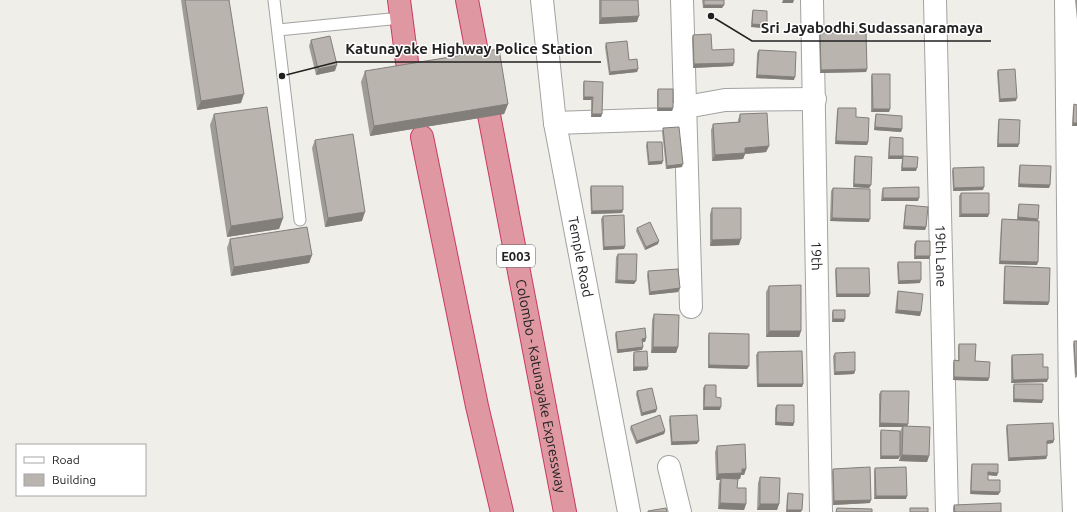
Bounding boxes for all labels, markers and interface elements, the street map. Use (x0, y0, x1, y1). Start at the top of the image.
callout: Sri Jayabodhi Sudassanaramaya (752, 14, 991, 41)
text: Sri Jayabodhi Sudassanaramaya (761, 19, 983, 36)
callout: Katunayake Highway Police Station (337, 35, 601, 62)
text: Katunayake Highway Police Station (345, 40, 593, 57)
street label: Temple Road (565, 215, 596, 299)
street label: 19th Lane (932, 224, 950, 287)
street label: 19th (808, 241, 825, 271)
road number: E003 (497, 245, 535, 267)
street label: Colombo - Katunayake Expressway (513, 278, 569, 494)
legend (16, 444, 146, 496)
text: Road (52, 453, 80, 466)
text: Building (52, 473, 96, 486)

